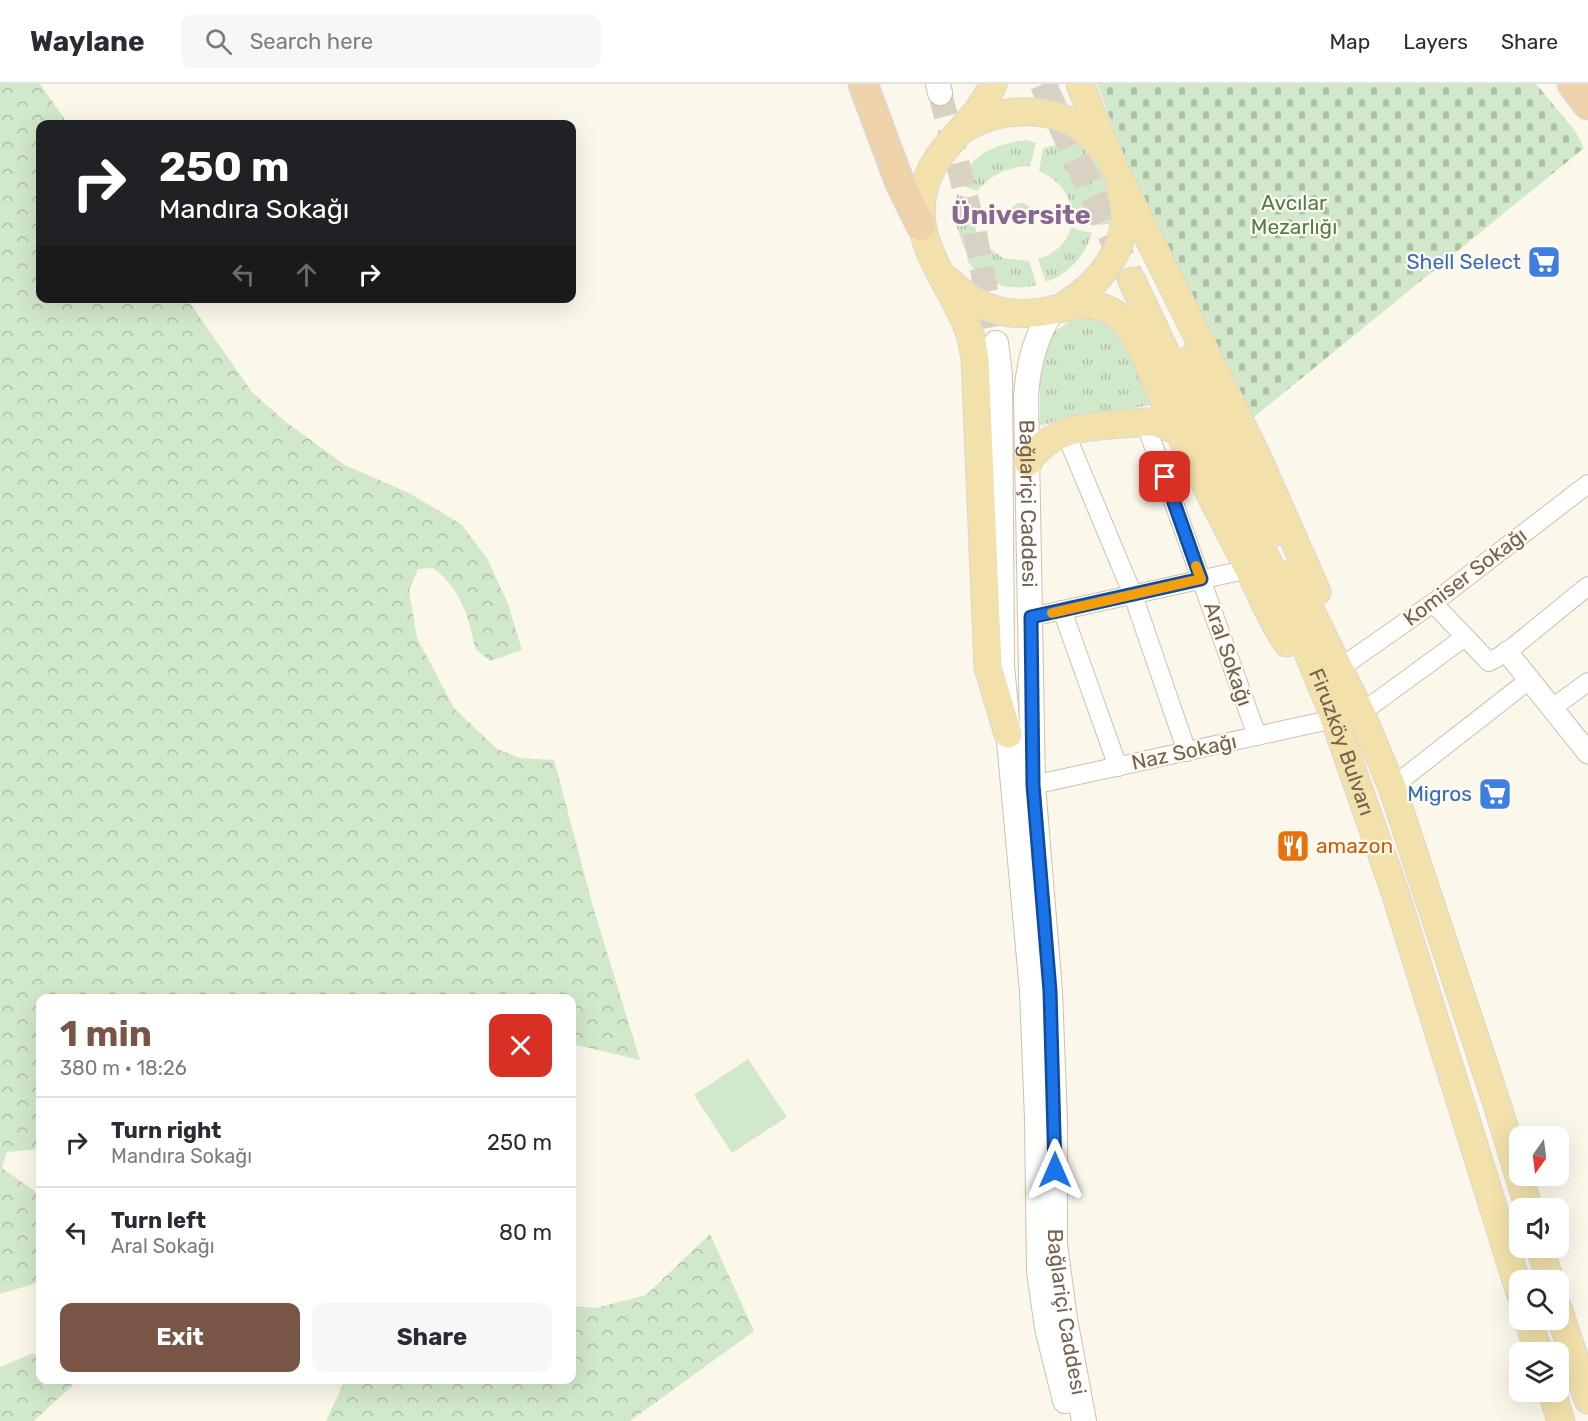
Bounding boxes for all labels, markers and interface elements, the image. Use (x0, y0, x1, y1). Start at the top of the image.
search box (181, 14, 601, 68)
text: Waylane (30, 25, 145, 58)
icon: search (202, 25, 235, 58)
text: Search here (250, 28, 373, 55)
text: Map (1329, 29, 1370, 54)
text: Layers (1403, 29, 1468, 54)
text: Share (1501, 29, 1558, 54)
text: 250 m (159, 142, 289, 192)
icon: right (60, 144, 138, 222)
park label: Avcılar Mezarlığı (1251, 190, 1337, 239)
text: Mandıra Sokağı (159, 193, 349, 225)
district label: Üniversite (951, 199, 1091, 231)
supermarket icon: Shell Select (1526, 244, 1562, 280)
place label: Shell Select (1407, 249, 1521, 274)
icon: left (227, 258, 260, 291)
icon: ahead (290, 258, 323, 291)
icon: right (353, 258, 386, 291)
street label: Bağlariçi Caddesi (1014, 419, 1042, 588)
pin (1139, 451, 1190, 502)
icon: arrive (1148, 460, 1181, 493)
street label: Komiser Sokağı (1398, 522, 1531, 631)
street label: Aral Sokağı (1199, 598, 1258, 709)
street label: Firuzköy Bulvarı (1304, 665, 1380, 819)
street label: Naz Sokağı (1129, 728, 1239, 775)
supermarket icon: Migros (1477, 776, 1513, 812)
place label: Migros (1407, 781, 1472, 806)
restaurant icon: amazon (1275, 828, 1311, 864)
place label: amazon (1316, 833, 1393, 858)
text: 1 min (60, 1012, 152, 1055)
button: close (489, 1014, 552, 1077)
text: 380 m · 18:26 (60, 1056, 187, 1080)
text: Turn right (111, 1117, 221, 1144)
icon: right (60, 1126, 93, 1159)
north arrow (1509, 1126, 1569, 1186)
map controls (1509, 1126, 1569, 1402)
text: 250 m (487, 1129, 552, 1156)
position arrow (1023, 1138, 1087, 1202)
text: Mandıra Sokağı (111, 1144, 252, 1168)
button: sound (1509, 1198, 1569, 1258)
text: Turn left (111, 1207, 206, 1234)
icon: left (60, 1216, 93, 1249)
text: 80 m (499, 1219, 552, 1246)
street label: Bağlariçi Caddesi (1043, 1229, 1092, 1397)
text: Aral Sokağı (111, 1234, 215, 1258)
button: search (1509, 1270, 1569, 1330)
button: Exit (60, 1303, 300, 1372)
button: Share (312, 1303, 552, 1372)
button: layers (1509, 1342, 1569, 1402)

